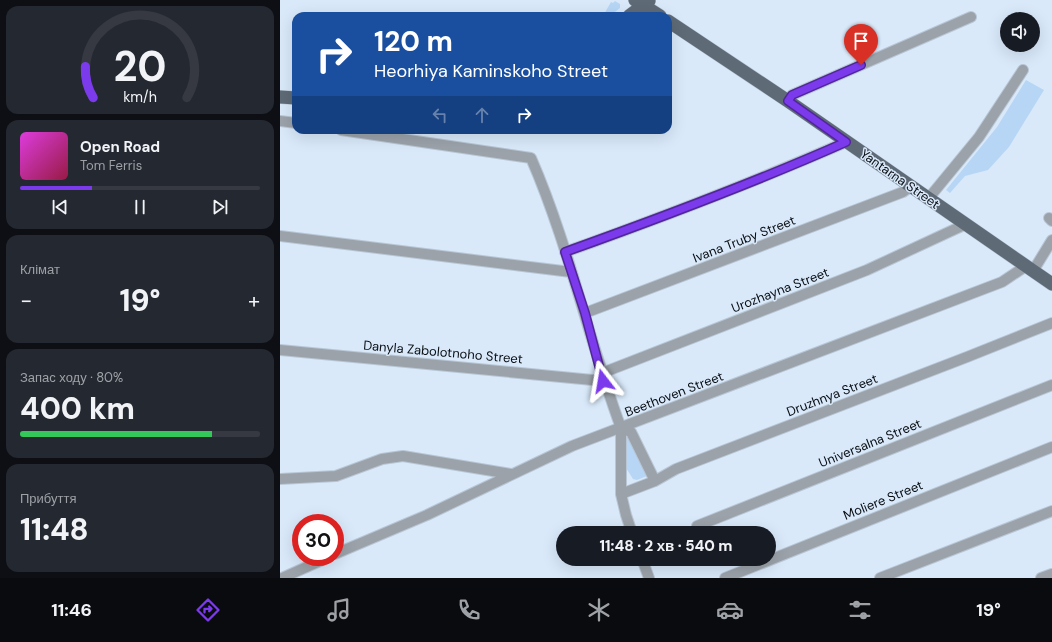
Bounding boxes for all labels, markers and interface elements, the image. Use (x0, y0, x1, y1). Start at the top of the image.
map controls (1000, 12, 1040, 52)
button: sound (1000, 12, 1040, 52)
text: 120 m (374, 23, 453, 60)
pin (844, 24, 878, 65)
icon: right (308, 28, 360, 80)
icon: arrive (850, 30, 872, 52)
text: 20 (113, 40, 167, 94)
text: Heorhiya Kaminskoho Street (374, 59, 608, 83)
text: km/h (123, 88, 157, 106)
icon: left (429, 104, 451, 126)
icon: ahead (471, 104, 493, 126)
icon: right (513, 104, 535, 126)
text: Open Road (80, 137, 160, 157)
street label: Yantarna Street (857, 145, 943, 213)
text: Tom Ferris (80, 157, 142, 174)
icon: previous (49, 196, 71, 218)
icon: pause (129, 196, 151, 218)
icon: next (209, 196, 231, 218)
street label: Ivana Truby Street (690, 212, 798, 266)
text: Клімат (20, 261, 60, 278)
street label: Urozhayna Street (729, 264, 831, 316)
text: 19° (119, 281, 161, 320)
text: − (20, 286, 32, 315)
text: + (248, 286, 260, 315)
street label: Danyla Zabolotnoho Street (363, 337, 523, 367)
position arrow (582, 360, 624, 402)
street label: Beethoven Street (622, 367, 726, 421)
text: Запас ходу · 80% (20, 369, 123, 386)
street label: Druzhnya Street (784, 370, 880, 420)
text: 400 km (20, 389, 135, 428)
street label: Universalna Street (816, 415, 924, 471)
street label: Moliere Street (841, 476, 925, 524)
text: Прибуття (20, 490, 76, 507)
text: 11:48 (20, 510, 89, 549)
speed limit sign: 30 (292, 514, 344, 566)
text: 11:48 · 2 хв · 540 m (599, 536, 733, 556)
icon: directions (194, 596, 222, 624)
icon: music (325, 596, 353, 624)
icon: phone (455, 596, 483, 624)
icon: climate (585, 596, 613, 624)
icon: car (716, 596, 744, 624)
icon: filters (846, 596, 874, 624)
text: 11:46 (51, 598, 92, 622)
text: 19° (976, 598, 1001, 622)

